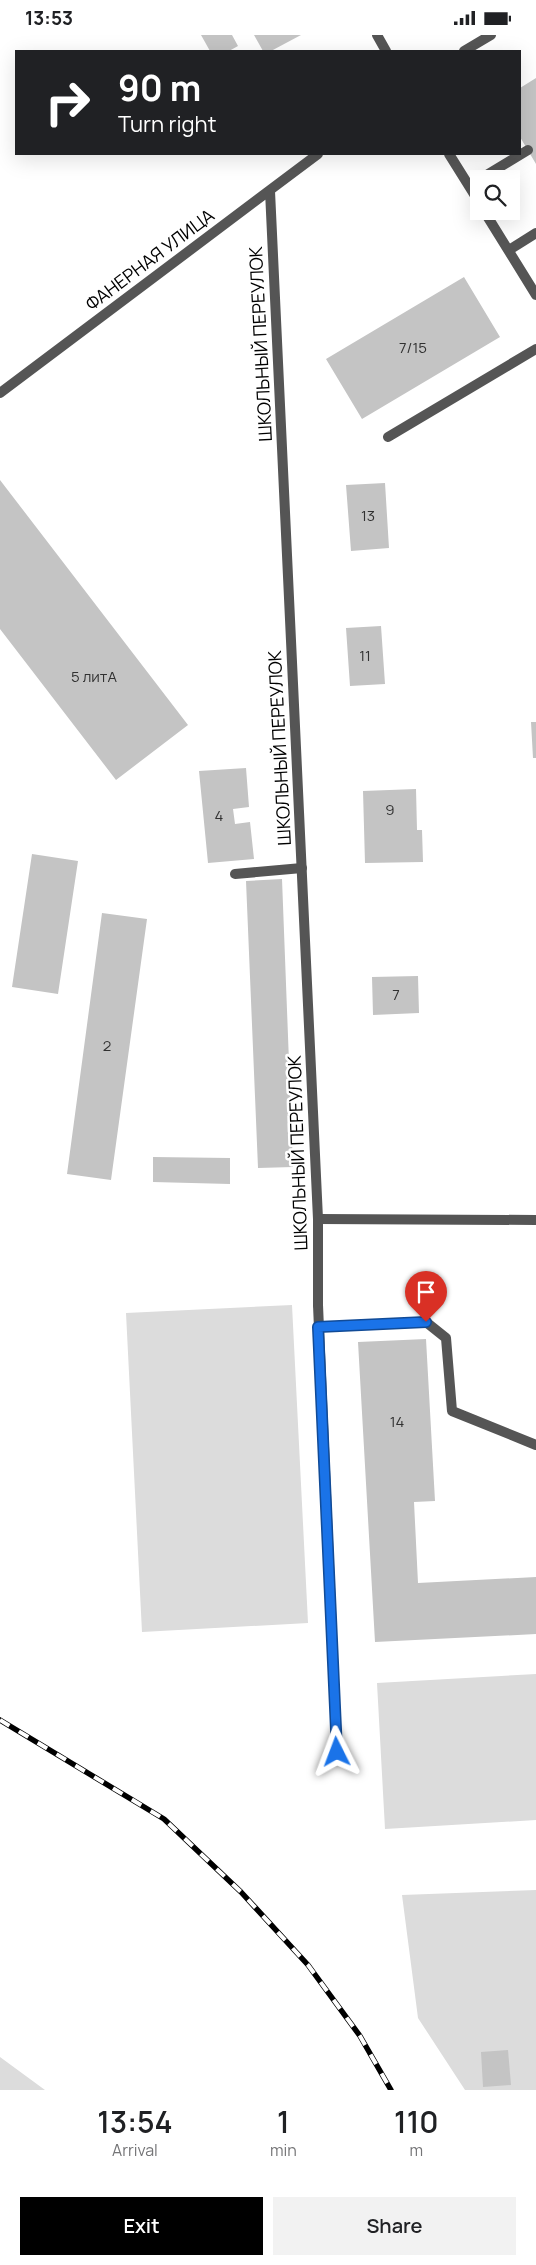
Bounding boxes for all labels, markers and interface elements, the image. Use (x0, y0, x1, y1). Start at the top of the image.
text: 13:53 (25, 5, 73, 31)
text: 90 m (118, 64, 201, 112)
icon: right (35, 70, 100, 135)
text: Turn right (118, 109, 216, 139)
map controls (470, 170, 520, 220)
button: search (470, 170, 520, 220)
street label: ФАНЕРНАЯ УЛИЦА (80, 203, 219, 315)
street label: ШКОЛЬНЫЙ ПЕРЕУЛОК (243, 246, 277, 442)
house number: 7/15 (399, 337, 427, 358)
house number: 13 (361, 505, 375, 526)
house number: 11 (359, 645, 371, 666)
street label: ШКОЛЬНЫЙ ПЕРЕУЛОК (262, 650, 296, 846)
house number: 5 литА (71, 666, 117, 687)
house number: 9 (385, 799, 395, 820)
house number: 4 (215, 805, 224, 826)
house number: 7 (392, 984, 400, 1005)
house number: 2 (103, 1035, 111, 1056)
street label: ШКОЛЬНЫЙ ПЕРЕУЛОК (282, 1055, 312, 1251)
pin (405, 1271, 447, 1322)
icon: arrive (412, 1278, 440, 1306)
house number: 14 (390, 1411, 404, 1432)
position arrow (310, 1725, 362, 1777)
text: 13:54 (97, 2101, 173, 2142)
text: 1 (277, 2101, 290, 2142)
text: 110 (394, 2101, 439, 2142)
text: Arrival (112, 2139, 158, 2161)
text: min (270, 2139, 297, 2161)
text: m (410, 2139, 423, 2161)
button: Exit (20, 2197, 263, 2255)
button: Share (273, 2197, 516, 2255)

